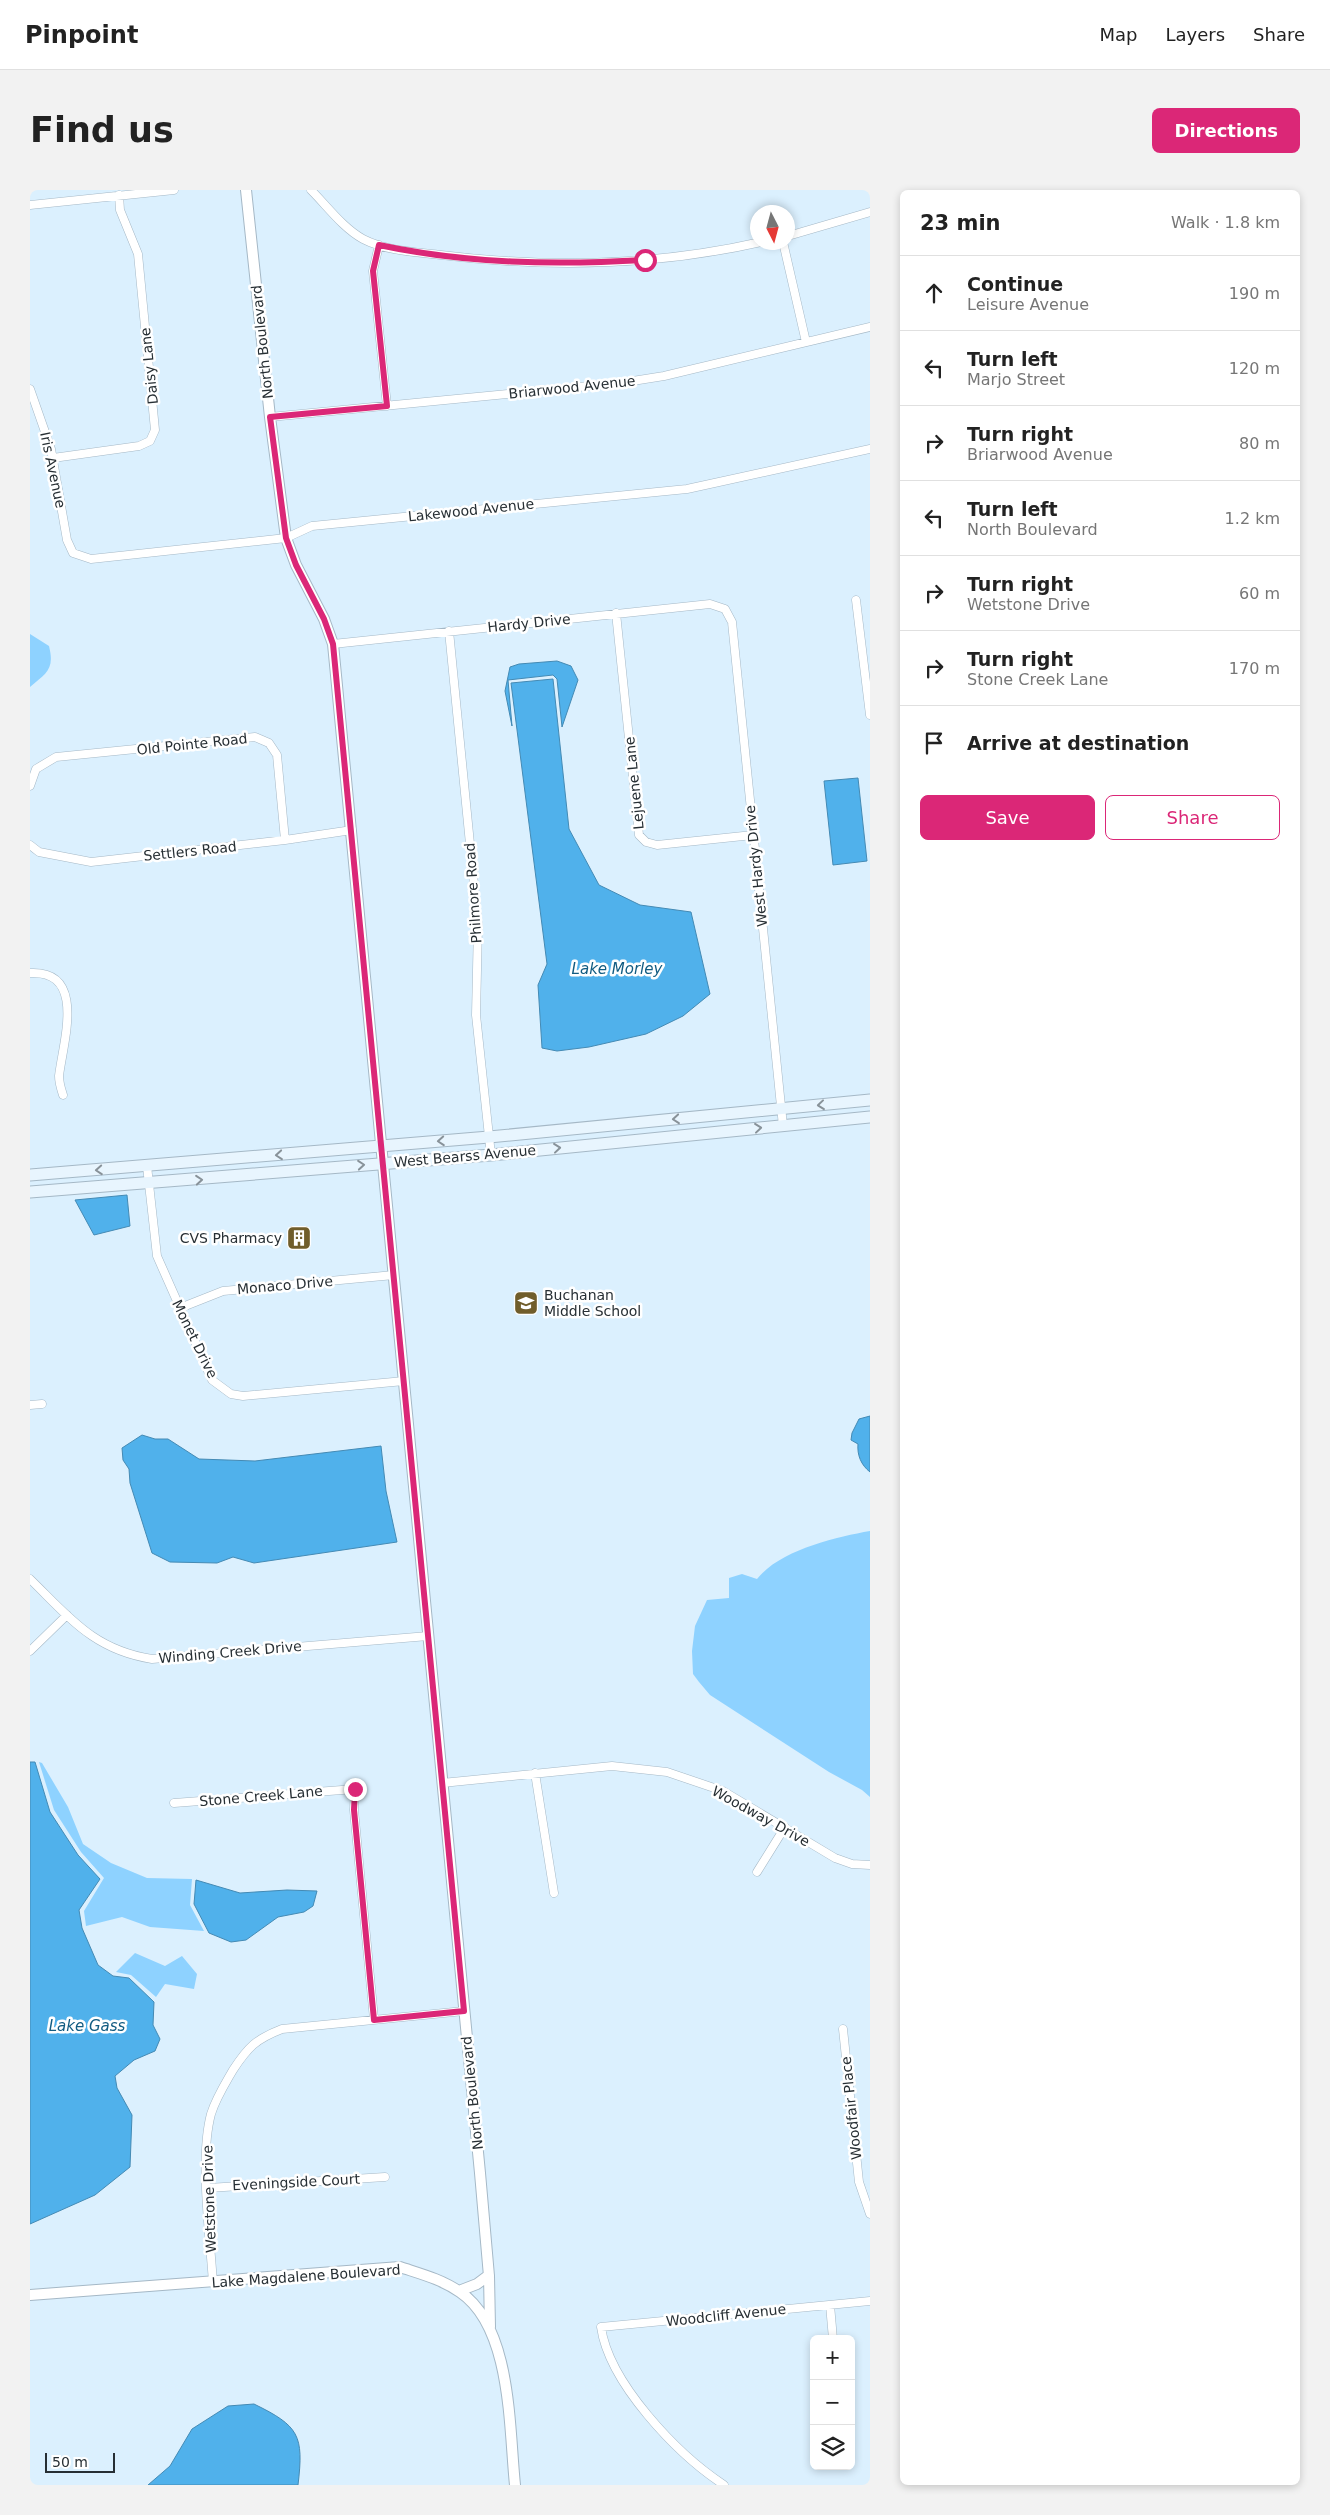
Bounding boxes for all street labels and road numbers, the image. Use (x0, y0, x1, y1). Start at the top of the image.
street label: North Boulevard (248, 284, 276, 400)
street label: Daisy Lane (137, 327, 161, 405)
street label: Briarwood Avenue (508, 372, 636, 402)
street label: Iris Avenue (37, 430, 69, 510)
street label: Lakewood Avenue (407, 495, 535, 525)
street label: Hardy Drive (487, 611, 571, 635)
street label: Old Pointe Road (136, 730, 248, 758)
street label: Lejuene Lane (621, 736, 647, 830)
street label: West Hardy Drive (742, 804, 770, 928)
street label: Settlers Road (143, 838, 237, 864)
street label: Philmore Road (461, 842, 485, 944)
street label: West Bearss Avenue (393, 1142, 537, 1170)
street label: Monaco Drive (236, 1273, 334, 1297)
street label: Monet Drive (169, 1297, 221, 1381)
street label: Winding Creek Drive (158, 1638, 302, 1666)
street label: Stone Creek Lane (199, 1783, 323, 1809)
street label: Woodway Drive (709, 1783, 813, 1849)
street label: North Boulevard (458, 2035, 486, 2151)
street label: Woodfair Place (838, 2056, 864, 2160)
street label: Wetstone Drive (199, 2145, 219, 2253)
street label: Eveningside Court (232, 2171, 361, 2193)
street label: Lake Magdalene Boulevard (211, 2261, 401, 2291)
street label: Woodcliff Avenue (665, 2301, 787, 2329)

